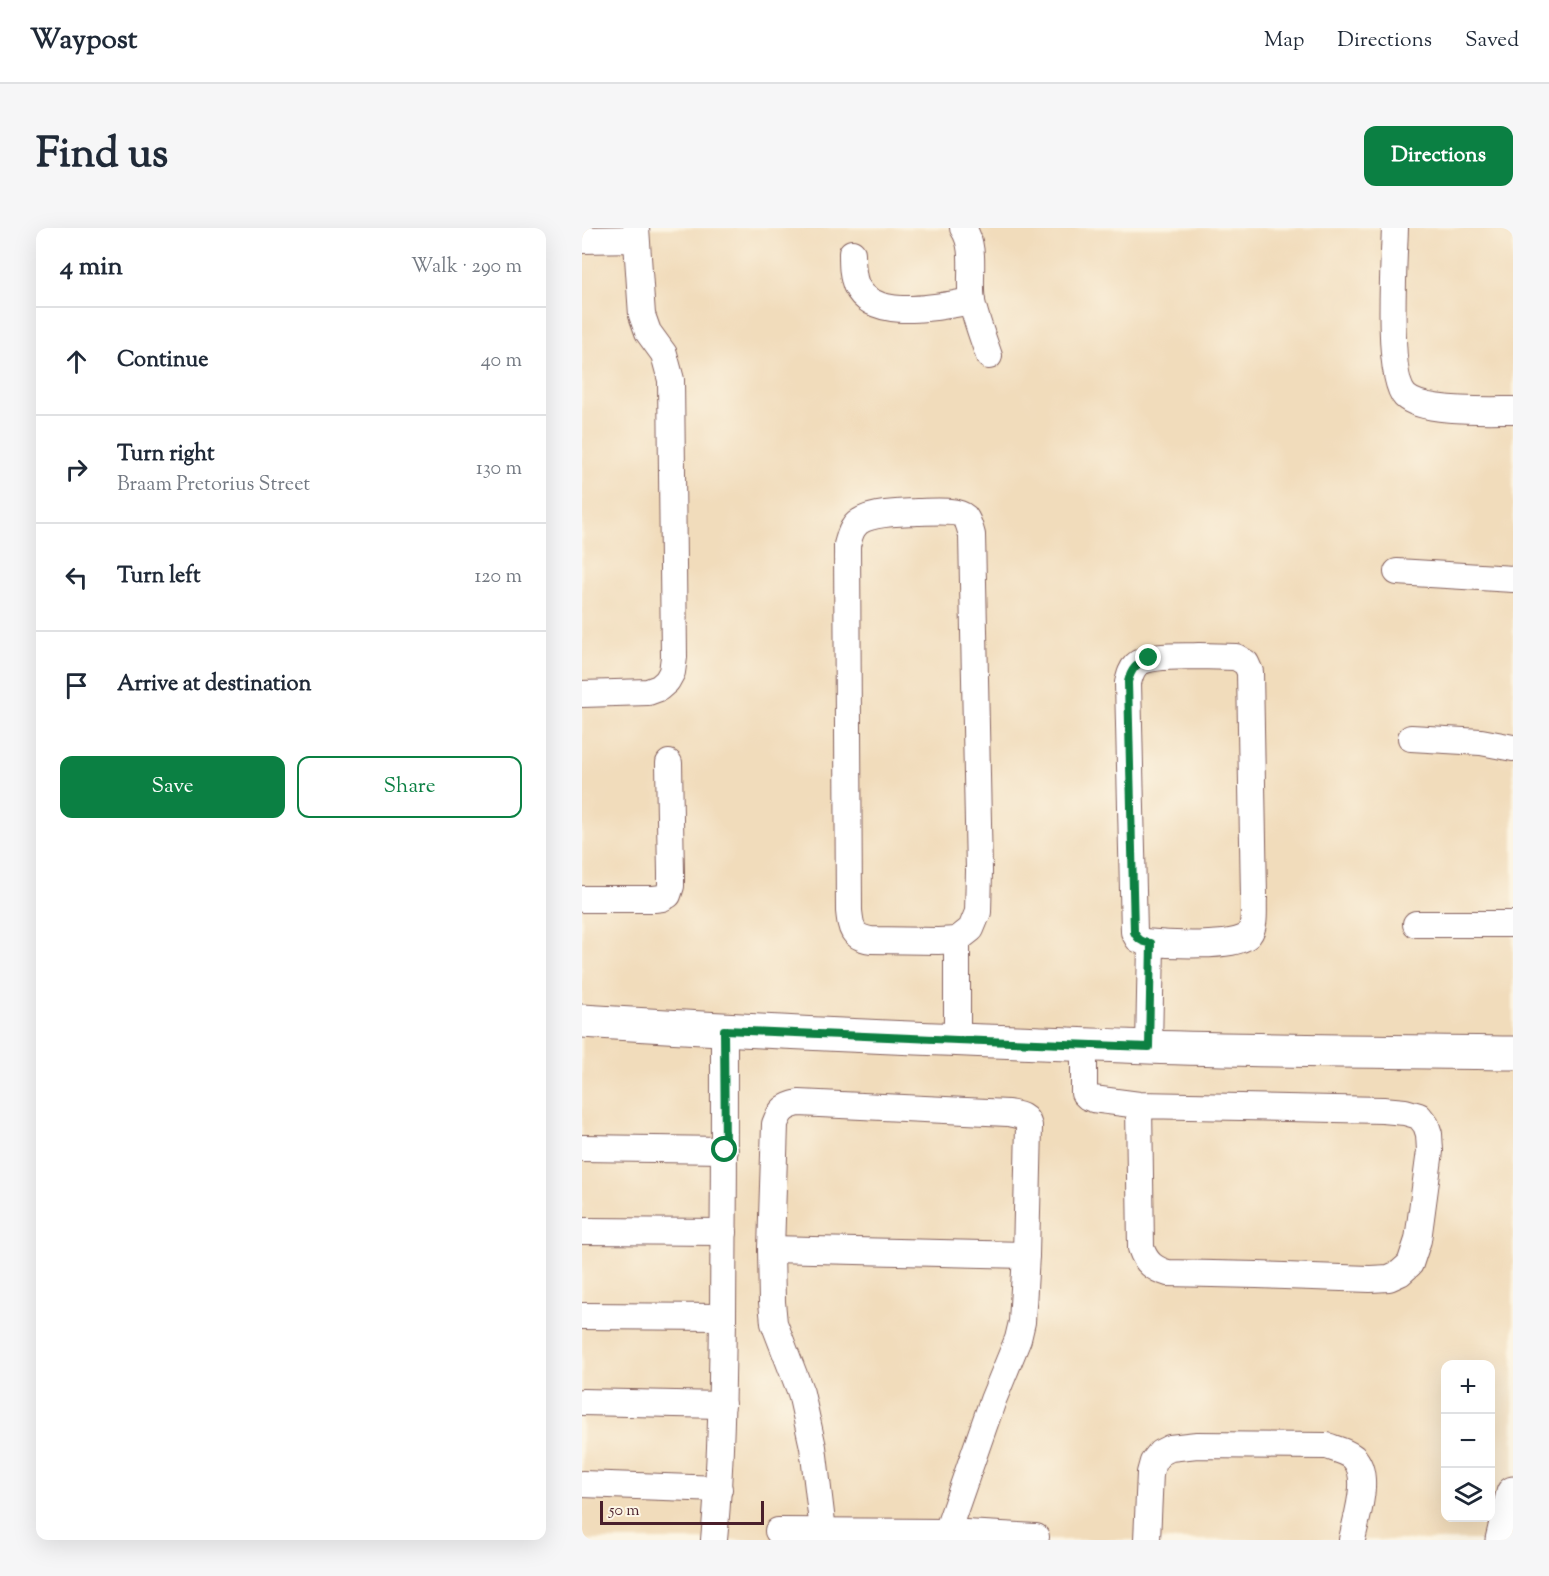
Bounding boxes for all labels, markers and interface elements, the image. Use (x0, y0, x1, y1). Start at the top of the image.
text: Waypost (30, 21, 137, 61)
text: Map (1264, 26, 1304, 56)
text: Directions (1337, 26, 1432, 56)
text: Saved (1465, 26, 1519, 56)
text: Find us (36, 126, 168, 186)
button: Directions (1364, 126, 1513, 186)
text: 4 min (60, 249, 123, 286)
text: Walk · 290 m (411, 253, 522, 282)
icon: ahead (60, 345, 93, 378)
text: Continue (117, 345, 208, 377)
text: 40 m (481, 347, 522, 376)
text: Turn right (117, 439, 214, 471)
icon: right (60, 453, 93, 486)
text: 130 m (476, 455, 522, 484)
text: Braam Pretorius Street (117, 471, 310, 500)
icon: left (60, 561, 93, 594)
text: Turn left (117, 561, 200, 593)
text: 120 m (474, 563, 522, 592)
route end (1135, 644, 1161, 670)
icon: arrive (60, 669, 93, 702)
text: Arrive at destination (117, 669, 312, 701)
button: Save (60, 756, 285, 818)
button: Share (297, 756, 522, 818)
route start (711, 1136, 737, 1162)
map controls (1441, 1360, 1495, 1522)
button: + (1441, 1360, 1495, 1414)
button: − (1441, 1414, 1495, 1468)
button: layers (1441, 1468, 1495, 1522)
scale bar (600, 1498, 764, 1526)
text: 50 m (609, 1500, 640, 1523)

